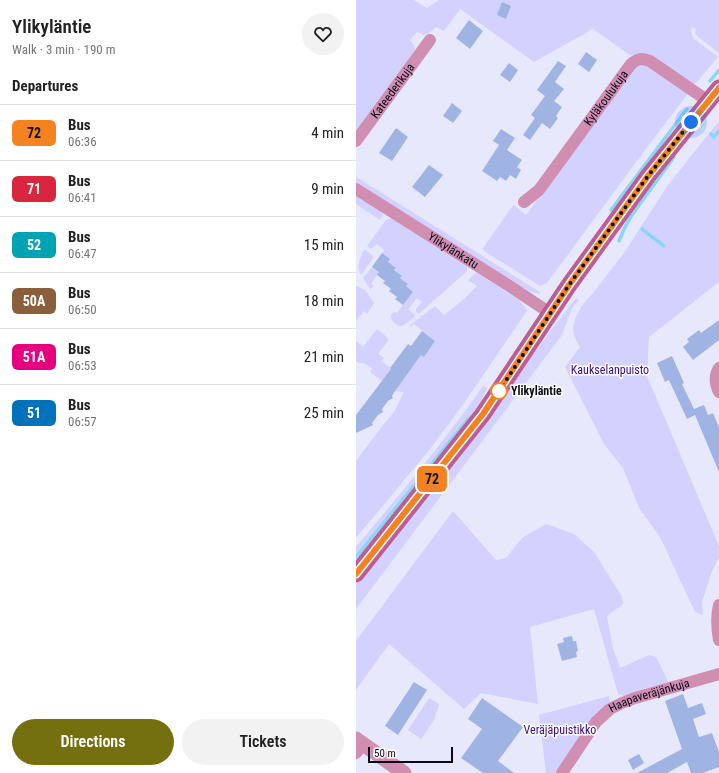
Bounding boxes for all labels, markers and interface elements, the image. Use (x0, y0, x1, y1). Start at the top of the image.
button: heart (302, 13, 344, 55)
text: Ylikyläntie (12, 15, 91, 38)
text: Walk · 3 min · 190 m (12, 42, 116, 57)
street label: Kateederikuja (368, 61, 418, 121)
street label: Kyläkoulukuja (581, 67, 631, 129)
text: Departures (12, 77, 78, 95)
your location (681, 112, 701, 132)
text: Bus (68, 116, 91, 134)
text: 4 min (311, 124, 344, 142)
text: 72 (27, 125, 41, 141)
text: 06:36 (68, 134, 97, 149)
text: Bus (68, 172, 91, 190)
text: 9 min (311, 180, 344, 198)
text: 71 (27, 181, 41, 197)
text: 06:41 (68, 190, 97, 205)
text: Bus (68, 228, 91, 246)
street label: Ylikylänkatu (425, 229, 481, 272)
text: 15 min (304, 236, 344, 254)
text: 52 (27, 237, 41, 253)
text: 06:47 (68, 246, 97, 261)
text: Bus (68, 284, 91, 302)
text: 18 min (304, 292, 344, 310)
text: 50A (23, 293, 45, 309)
text: 06:50 (68, 302, 97, 317)
text: Bus (68, 340, 91, 358)
text: 21 min (304, 348, 344, 366)
text: 51A (23, 349, 45, 365)
text: 06:53 (68, 358, 97, 373)
park label: Kaukselanpuisto (571, 363, 649, 377)
marker: Ylikyläntie (490, 382, 508, 400)
place label: Ylikyläntie (511, 384, 562, 398)
text: Bus (68, 396, 91, 414)
text: 25 min (304, 404, 344, 422)
text: 51 (27, 405, 41, 421)
text: 06:57 (68, 414, 97, 429)
line badge: 72 (414, 466, 450, 492)
text: 72 (425, 471, 439, 487)
street label: Haapaveräjänkuja (606, 676, 691, 716)
button: Directions (12, 719, 174, 765)
button: Tickets (182, 719, 344, 765)
park label: Veräjäpuistikko (524, 723, 596, 737)
scale bar (368, 745, 453, 764)
text: 50 m (374, 747, 396, 760)

